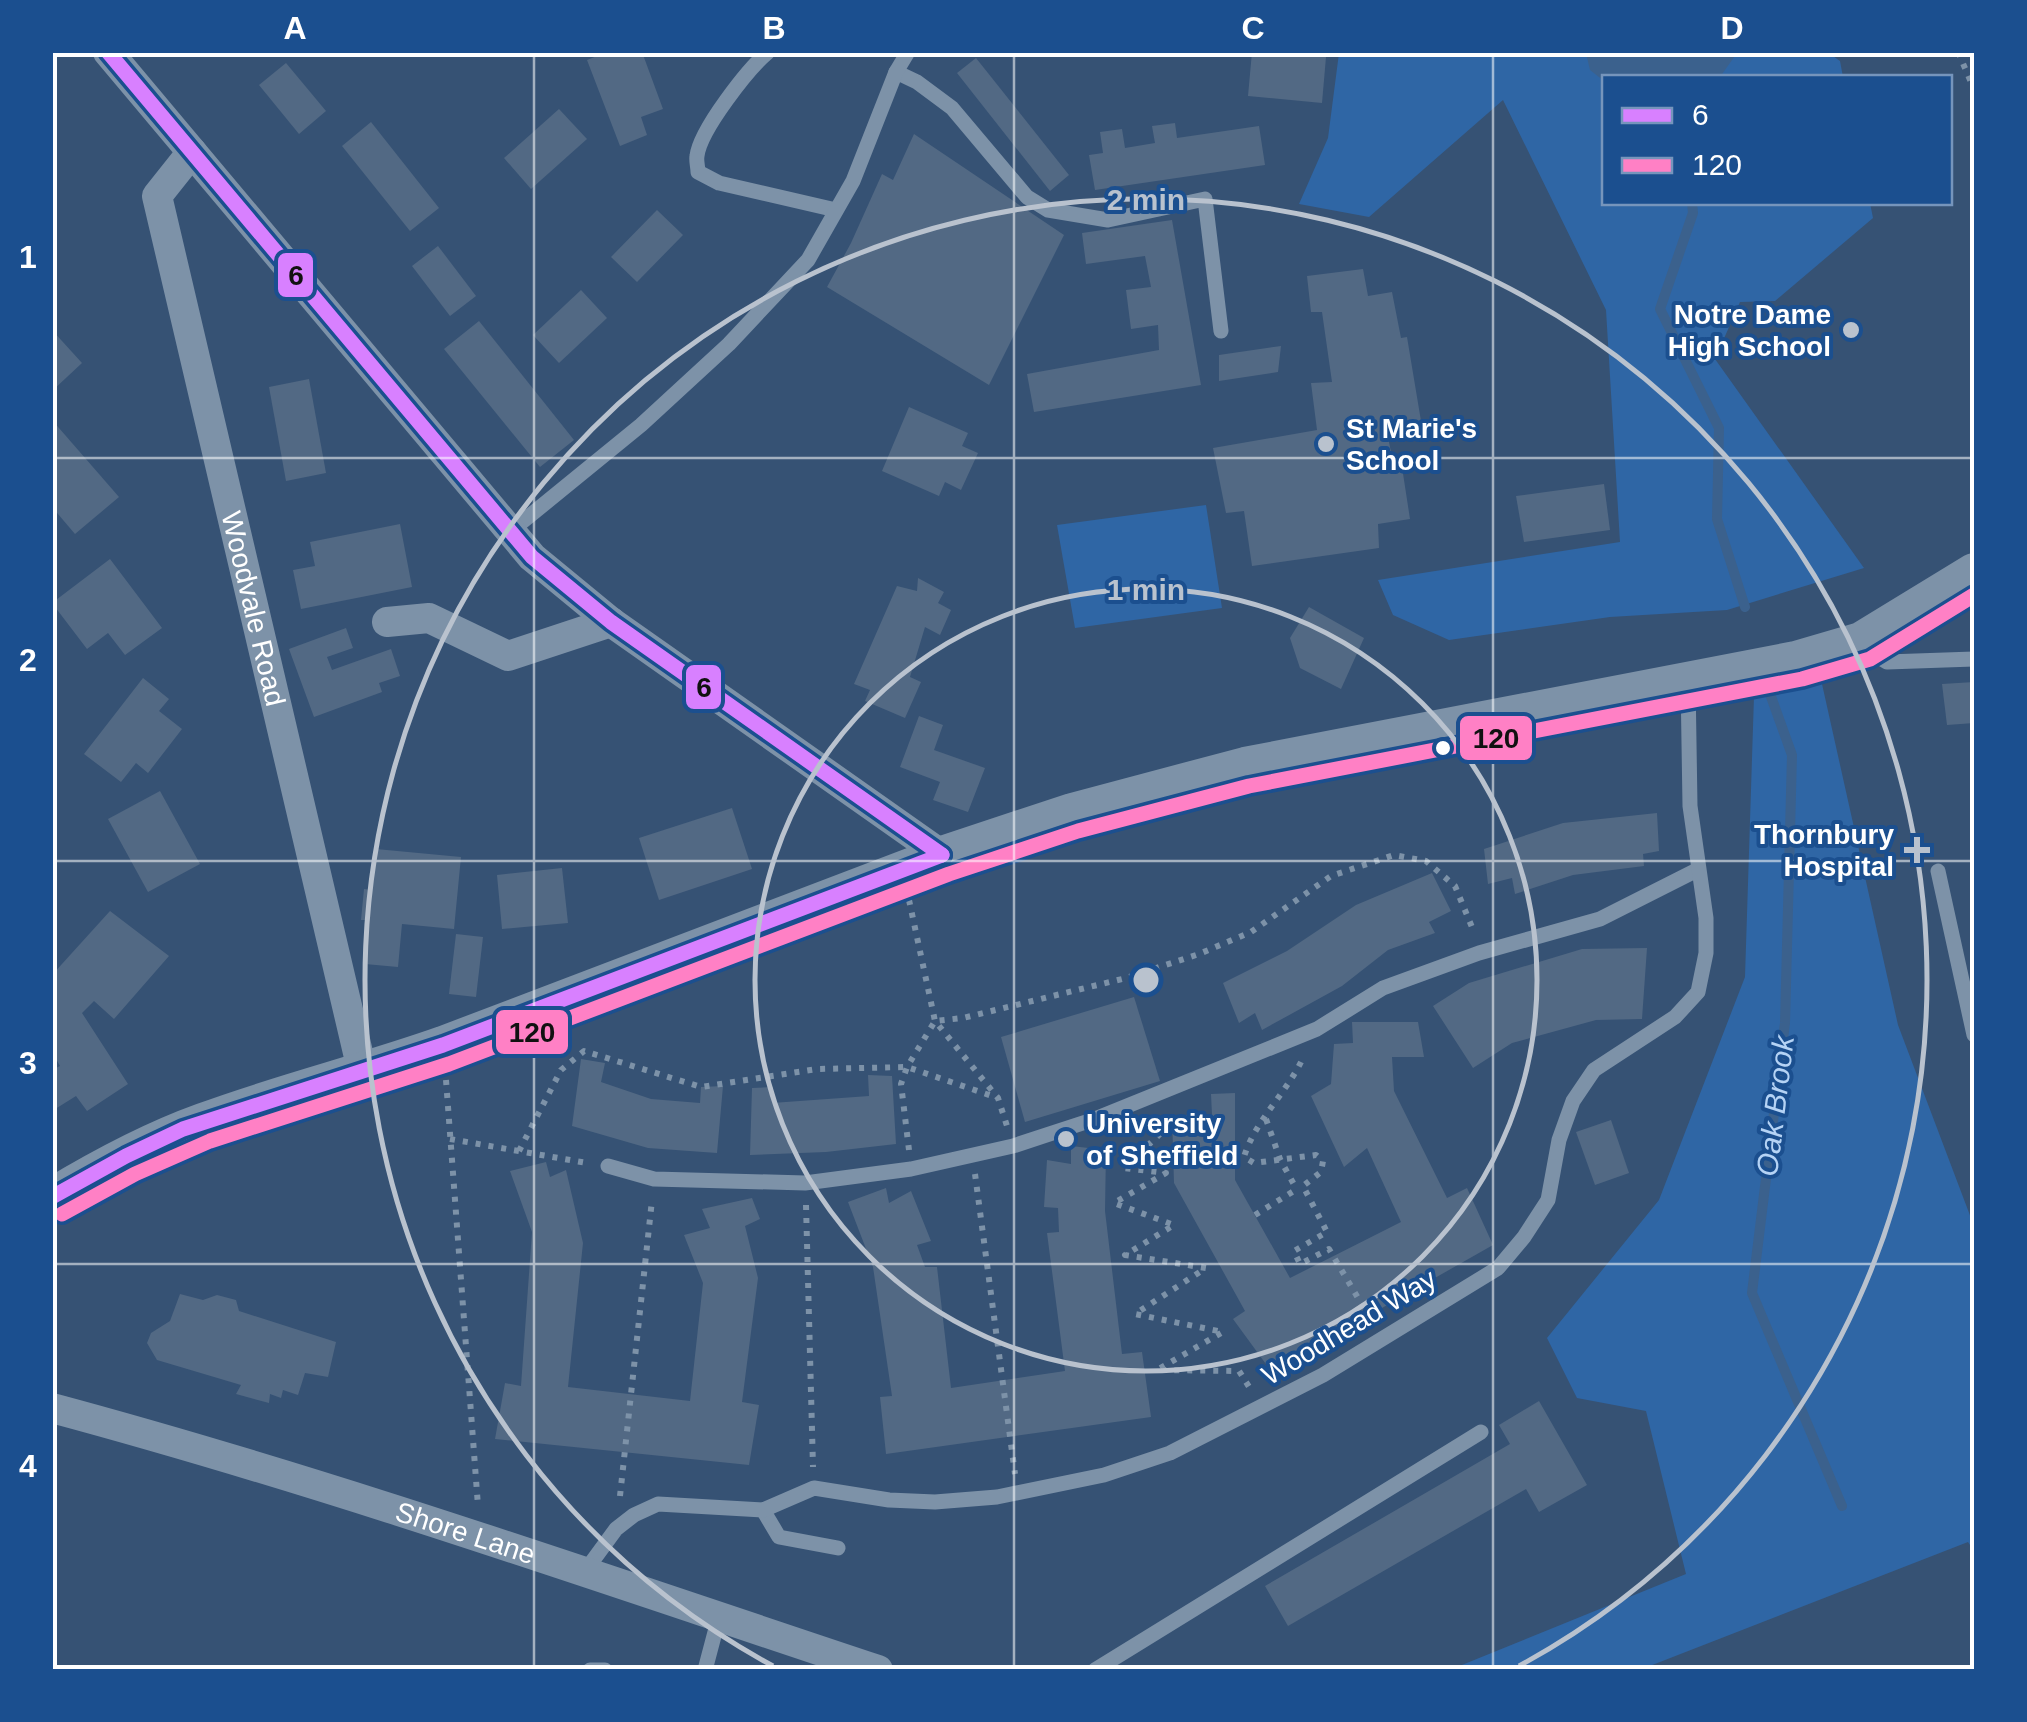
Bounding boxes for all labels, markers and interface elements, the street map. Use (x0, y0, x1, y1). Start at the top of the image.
text: A (283, 10, 307, 46)
text: B (762, 10, 786, 46)
text: C (1241, 10, 1265, 46)
text: D (1720, 10, 1744, 46)
legend (1602, 75, 1952, 205)
text: 6 (1692, 98, 1709, 131)
text: 120 (1692, 148, 1742, 181)
text: 2 min (1107, 183, 1185, 216)
text: 1 (19, 239, 37, 275)
line badge: 6 (276, 251, 315, 299)
text: 6 (288, 260, 304, 291)
place label: Notre Dame High School (1668, 299, 1831, 362)
marker: Notre Dame High School (1840, 319, 1862, 341)
place label: St Marie's School (1346, 413, 1477, 476)
marker: St Marie's School (1315, 433, 1337, 455)
street label: Woodvale Road (216, 508, 292, 709)
text: 1 min (1107, 573, 1185, 606)
text: 2 (19, 642, 37, 678)
line badge: 6 (684, 663, 723, 711)
text: 6 (696, 672, 712, 703)
line badge: 120 (1458, 714, 1534, 762)
text: 120 (1473, 723, 1519, 754)
unlabelled marker (1433, 738, 1453, 758)
place label: Thornbury Hospital (1754, 819, 1894, 882)
marker: Thornbury Hospital (1904, 837, 1930, 863)
centre of rings (1128, 962, 1164, 998)
line badge: 120 (494, 1008, 570, 1056)
text: 120 (509, 1017, 555, 1048)
water label: Oak Brook (1750, 1032, 1800, 1178)
text: 3 (19, 1045, 37, 1081)
place label: University of Sheffield (1086, 1108, 1238, 1171)
marker: University of Sheffield (1055, 1128, 1077, 1150)
street label: Woodhead Way (1256, 1263, 1442, 1391)
text: 4 (19, 1448, 37, 1484)
street label: Shore Lane (392, 1496, 539, 1570)

